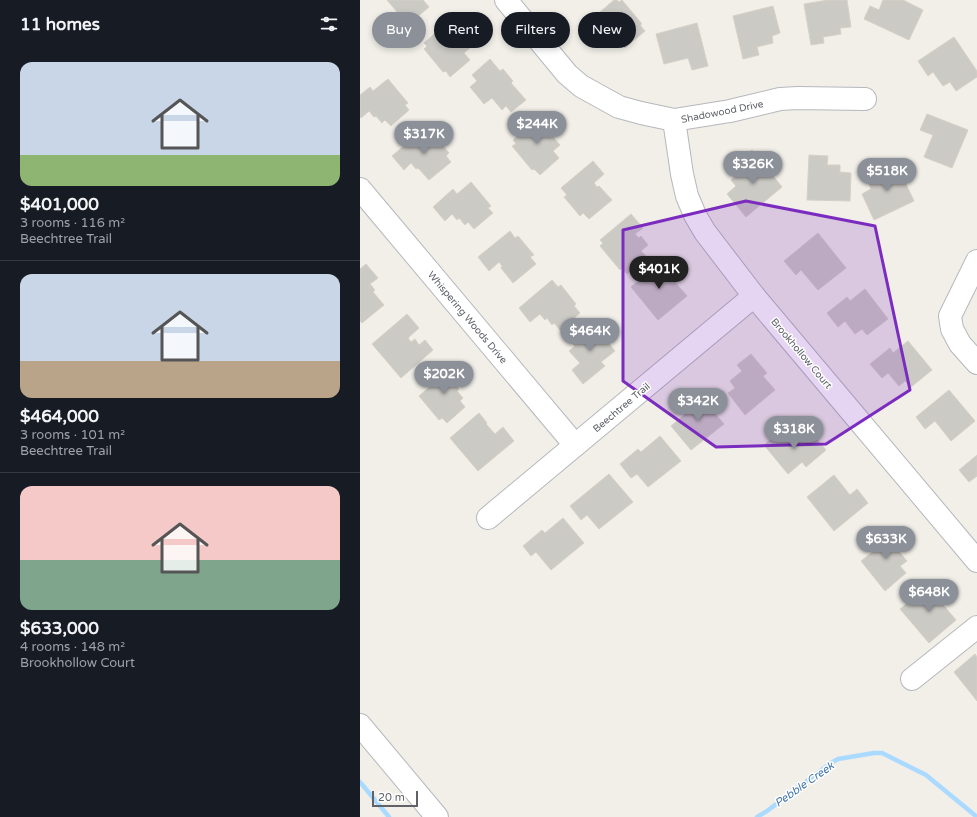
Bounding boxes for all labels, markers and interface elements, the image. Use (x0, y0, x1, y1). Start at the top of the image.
chip: Buy (372, 12, 426, 48)
chip: Rent (434, 12, 493, 48)
chip: Filters (501, 12, 570, 48)
chip: New (578, 12, 636, 48)
icon: filters (318, 13, 340, 35)
text: 11 homes (20, 14, 100, 35)
icon: home (144, 88, 216, 160)
street label: Shadowood Drive (680, 98, 765, 126)
pin: $244K (509, 111, 565, 145)
text: $244K (516, 116, 558, 132)
pin: $317K (396, 121, 452, 155)
text: $317K (403, 126, 445, 142)
pin: $326K (725, 151, 781, 185)
text: $326K (732, 156, 774, 172)
pin: $518K (859, 158, 915, 192)
text: $518K (866, 163, 908, 179)
text: $401,000 (20, 194, 99, 215)
text: 3 rooms · 116 m² (20, 215, 125, 231)
text: Beechtree Trail (20, 231, 112, 247)
pin: $401K (631, 256, 687, 290)
text: $401K (638, 261, 680, 277)
street label: Whispering Woods Drive (425, 269, 510, 367)
icon: home (144, 300, 216, 372)
street label: Brookhollow Court (768, 316, 834, 392)
pin: $464K (562, 318, 618, 352)
text: $464K (569, 323, 611, 339)
pin: $202K (416, 361, 472, 395)
text: $202K (423, 366, 465, 382)
street label: Beechtree Trail (591, 380, 653, 435)
pin: $342K (670, 388, 726, 422)
text: $342K (677, 393, 719, 409)
text: $464,000 (20, 406, 99, 427)
pin: $318K (766, 416, 822, 450)
text: $318K (773, 421, 815, 437)
text: 3 rooms · 101 m² (20, 427, 125, 443)
text: Beechtree Trail (20, 443, 112, 459)
icon: home (144, 512, 216, 584)
pin: $633K (858, 526, 914, 560)
text: $633K (865, 531, 907, 547)
pin: $648K (901, 579, 957, 613)
text: $648K (908, 584, 950, 600)
text: $633,000 (20, 618, 99, 639)
text: 4 rooms · 148 m² (20, 639, 125, 655)
text: Brookhollow Court (20, 655, 135, 671)
water label: Pebble Creek (772, 759, 837, 810)
scale bar (372, 789, 418, 808)
text: 20 m (378, 791, 405, 804)

